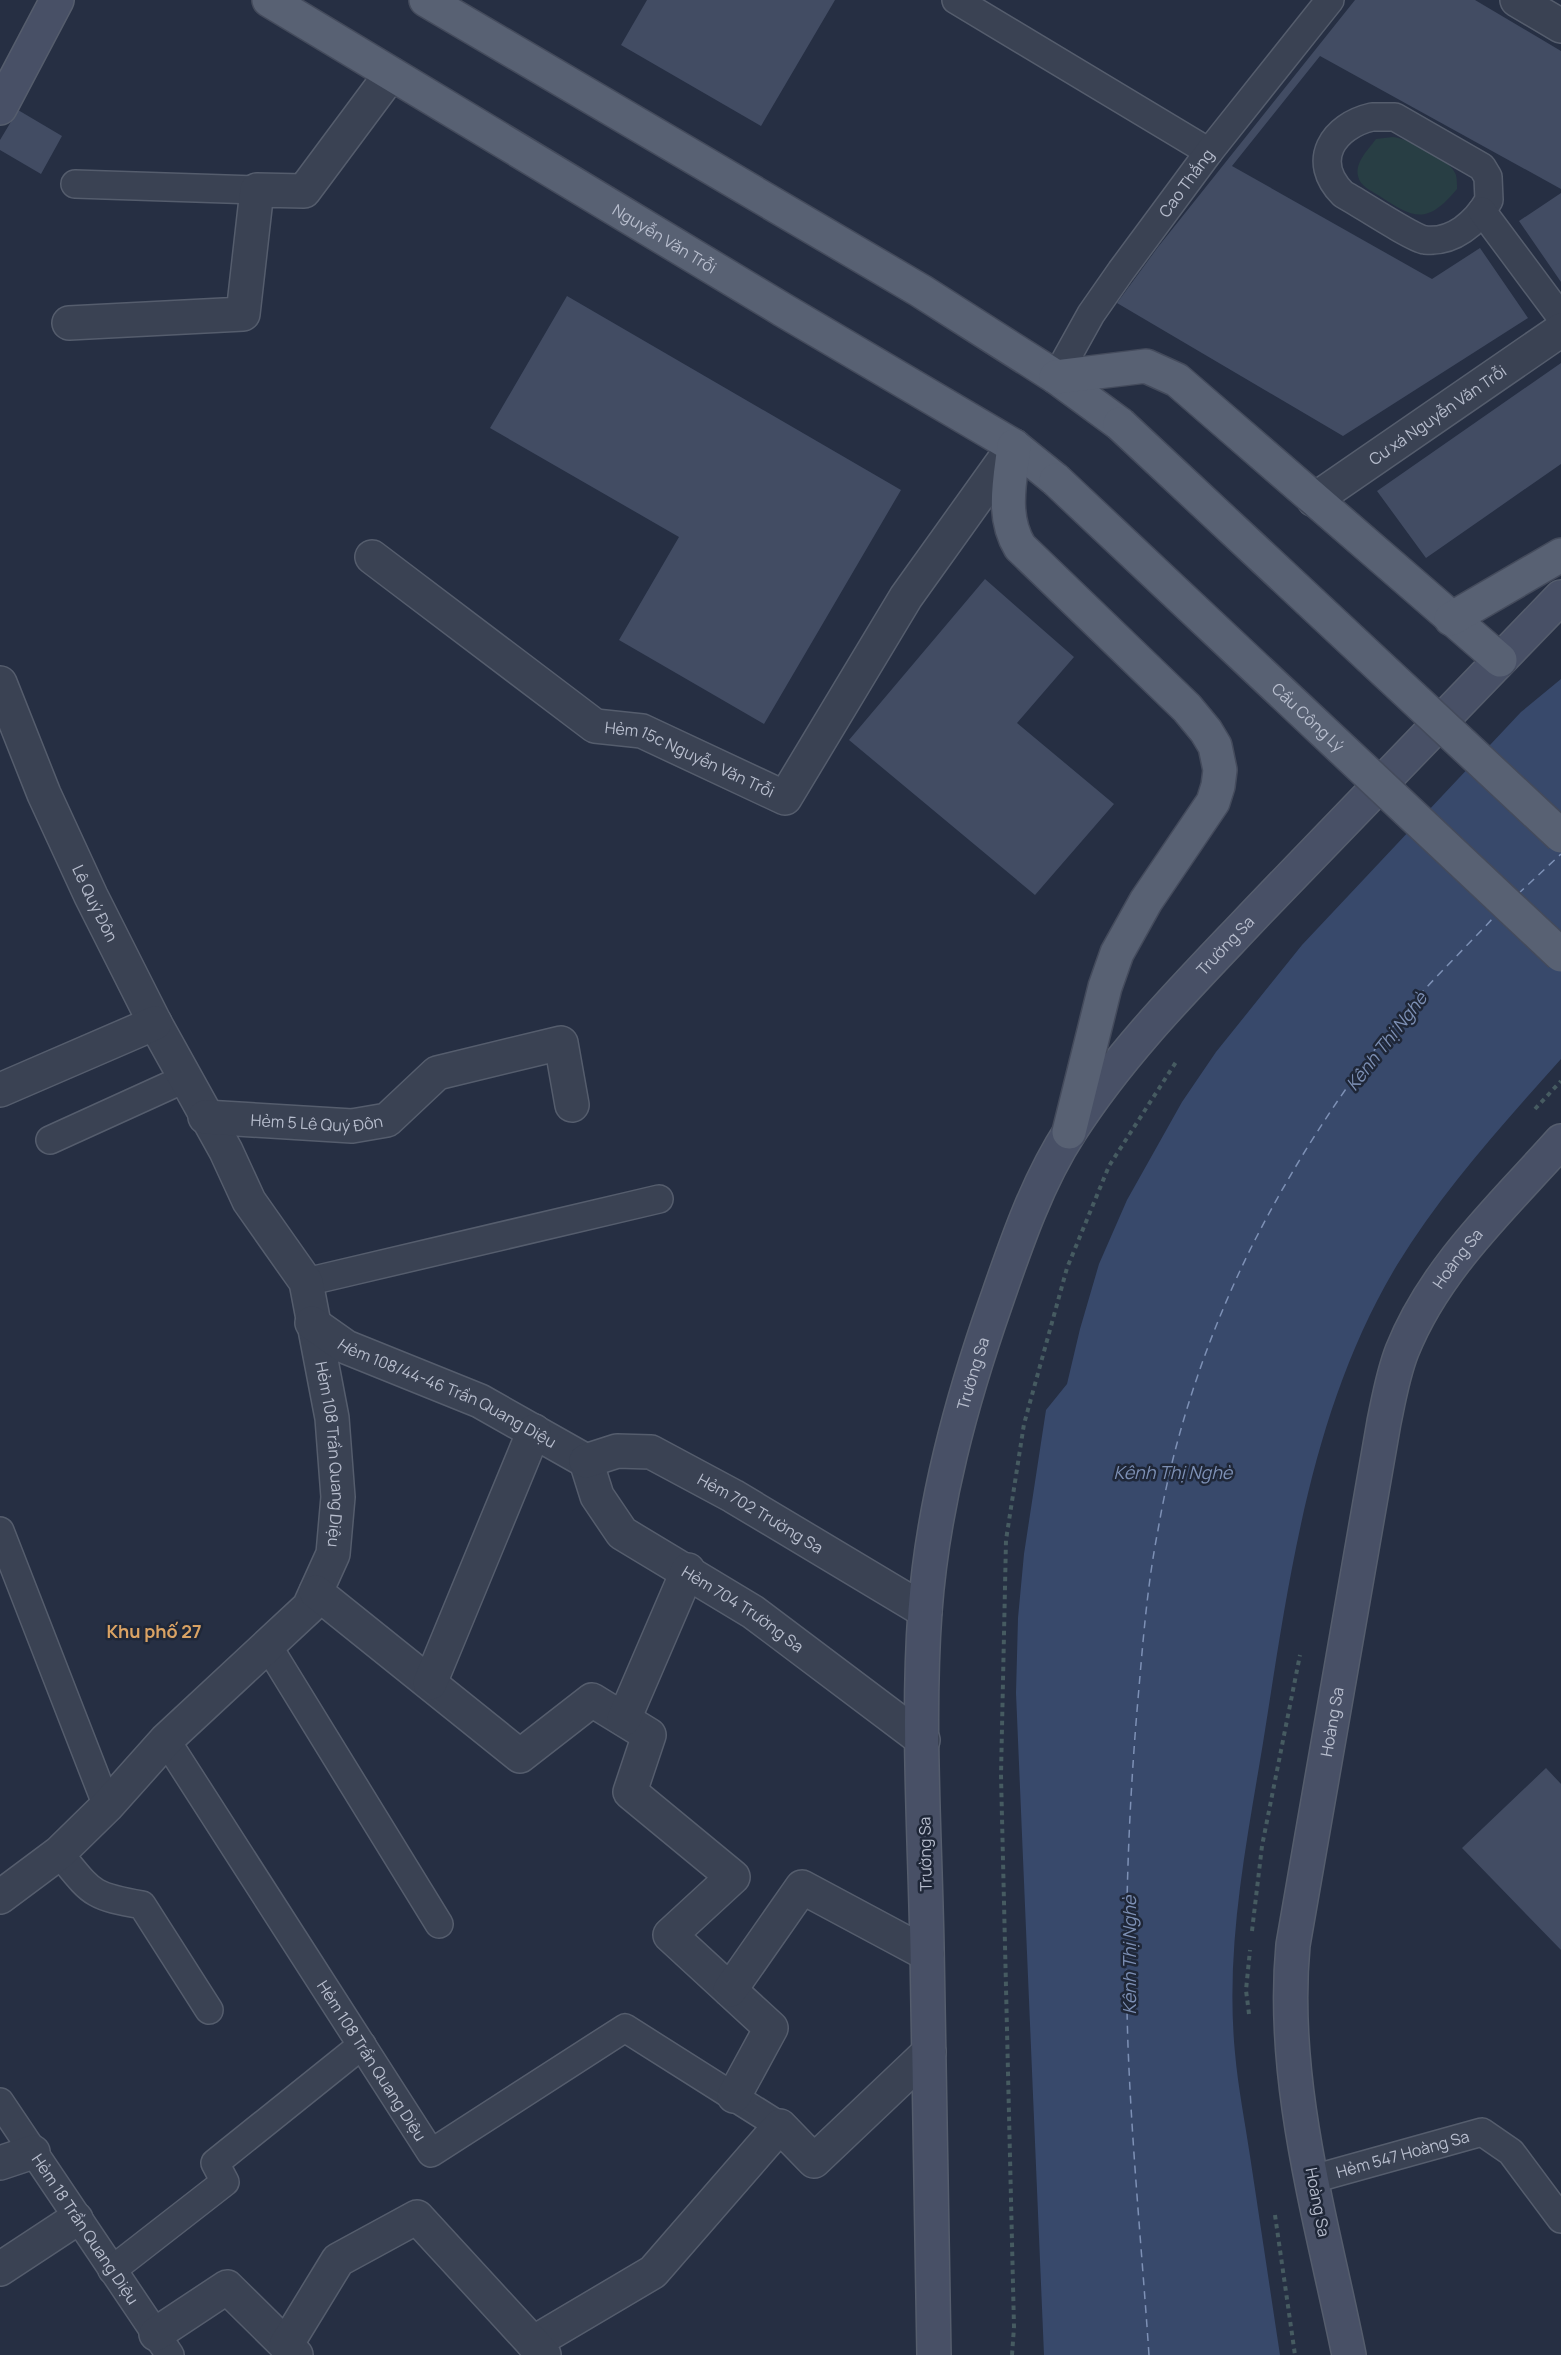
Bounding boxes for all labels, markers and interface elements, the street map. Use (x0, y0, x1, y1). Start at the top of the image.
street label: Cao Thắng (1153, 144, 1219, 222)
street label: Nguyễn Văn Trỗi (608, 199, 721, 279)
street label: Cư xá Nguyễn Văn Trỗi (1364, 360, 1511, 470)
street label: Cầu Công Lý (1267, 678, 1349, 757)
street label: Hẻm 15c Nguyễn Văn Trỗi (604, 716, 778, 803)
street label: Lê Quý Ðôn (67, 861, 123, 945)
street label: Trường Sa (1191, 911, 1259, 980)
water label: Kênh Thị Nghè (1340, 986, 1433, 1095)
street label: Hẻm 5 Lê Quý Đôn (250, 1109, 384, 1137)
street label: Hoàng Sa (1427, 1224, 1488, 1293)
street label: Hẻm 108/44-46 Trần Quang Diệu (333, 1334, 560, 1453)
street label: Trường Sa (951, 1334, 994, 1412)
street label: Hẻm 108 Trần Quang Diệu (310, 1360, 349, 1548)
water label: Kênh Thị Nghè (1114, 1460, 1234, 1484)
street label: Hẻm 702 Trường Sa (694, 1468, 827, 1559)
street label: Hẻm 704 Trường Sa (678, 1561, 808, 1657)
district label: Khu phố 27 (106, 1619, 202, 1643)
street label: Hoàng Sa (1315, 1685, 1349, 1758)
street label: Trường Sa (913, 1816, 937, 1892)
water label: Kênh Thị Nghè (1117, 1894, 1141, 2014)
street label: Hẻm 108 Trần Quang Diệu (312, 1976, 432, 2145)
street label: Hẻm 547 Hoàng Sa (1333, 2125, 1472, 2183)
street label: Hẻm 18 Trần Quang Diệu (27, 2149, 144, 2309)
street label: Hoàng Sa (1301, 2165, 1335, 2239)

